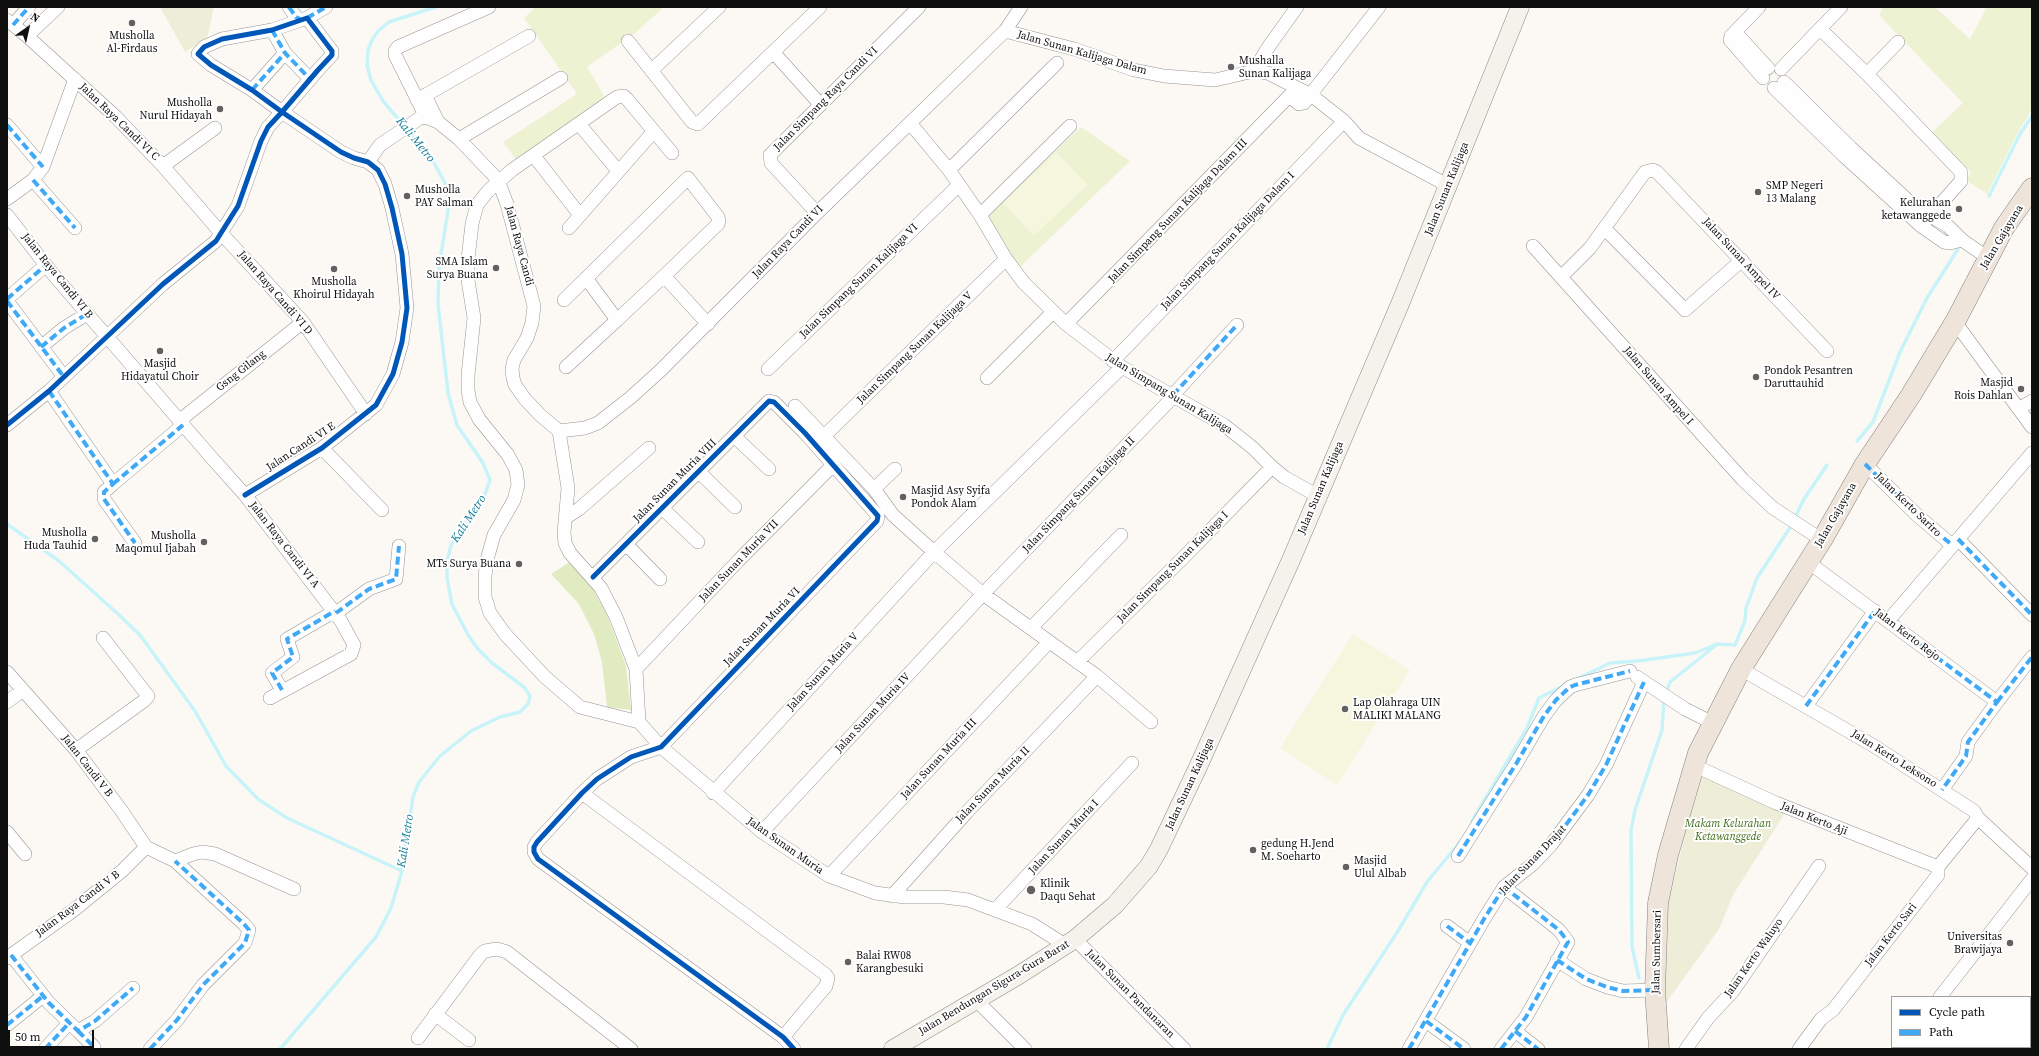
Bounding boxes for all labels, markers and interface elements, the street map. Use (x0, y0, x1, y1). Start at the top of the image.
north arrow (8, 8, 48, 48)
text: N (27, 9, 43, 26)
marker: Musholla Al-Firdaus (127, 18, 137, 28)
street label: Jalan Sunan Kalijaga Dalam (1016, 28, 1148, 78)
place label: Musholla Al-Firdaus (107, 29, 157, 55)
street label: Jalan Simpang Raya Candi VI (771, 44, 881, 154)
place label: Mushalla Sunan Kalijaga (1239, 54, 1311, 80)
marker: Mushalla Sunan Kalijaga (1226, 62, 1236, 72)
street label: Jalan Raya Candi VI C (76, 80, 162, 164)
place label: Musholla Nurul Hidayah (140, 96, 212, 122)
marker: Musholla Nurul Hidayah (215, 104, 225, 114)
water label: Kali Metro (392, 115, 438, 165)
street label: Jalan Simpang Sunan Kalijaga Dalam III (1106, 136, 1250, 286)
street label: Jalan Sunan Kalijaga (1422, 140, 1472, 238)
street label: Jalan Simpang Sunan Kalijaga Dalam I (1158, 169, 1298, 313)
place label: SMP Negeri 13 Malang (1766, 179, 1823, 205)
place label: Musholla PAY Salman (415, 183, 473, 209)
marker: SMP Negeri 13 Malang (1753, 187, 1763, 197)
marker: Musholla PAY Salman (402, 191, 412, 201)
place label: Kelurahan ketawanggede (1882, 196, 1951, 222)
street label: Jalan Raya Candi VI (750, 203, 826, 281)
street label: Jalan Gajayana (1978, 203, 2026, 271)
marker: Kelurahan ketawanggede (1954, 204, 1964, 214)
street label: Jalan Raya Candi (502, 205, 536, 287)
street label: Jalan Sunan Ampel IV (1700, 215, 1782, 303)
street label: Jalan Simpang Sunan Kalijaga VI (797, 221, 921, 341)
street label: Jalan Raya Candi VI B (19, 231, 95, 321)
street label: Jalan Raya Candi VI D (235, 248, 315, 338)
place label: SMA Islam Surya Buana (427, 255, 488, 281)
marker: SMA Islam Surya Buana (491, 263, 501, 273)
marker: Musholla Khoirul Hidayah (329, 264, 339, 274)
place label: Musholla Khoirul Hidayah (293, 275, 375, 301)
street label: Jalan Simpang Sunan Kalijaga V (855, 289, 975, 407)
street label: Jalan Sunan Ampel I (1620, 344, 1696, 428)
marker: Masjid Hidayatul Choir (155, 346, 165, 356)
street label: Gsng Gilang (214, 348, 268, 394)
street label: Jalan Simpang Sunan Kalijaga (1103, 351, 1235, 437)
place label: Masjid Hidayatul Choir (121, 357, 199, 383)
place label: Pondok Pesantren Daruttauhid (1764, 364, 1853, 390)
marker: Pondok Pesantren Daruttauhid (1751, 372, 1761, 382)
place label: Masjid Rois Dahlan (1954, 376, 2013, 402)
marker: Masjid Rois Dahlan (2016, 384, 2026, 394)
street label: Jalan.Candi VI E (264, 420, 338, 474)
street label: Jalan Simpang Sunan Kalijaga II (1020, 434, 1138, 556)
street label: Jalan Sunan Muria VIII (631, 437, 719, 525)
street label: Jalan Sunan Kalijaga (1295, 440, 1347, 536)
street label: Jalan Kerto Sariro (1872, 470, 1944, 540)
street label: Jalan Gajayana (1812, 480, 1860, 550)
place label: Masjid Asy Syifa Pondok Alam (911, 484, 990, 510)
water label: Kali Metro (448, 492, 490, 546)
marker: Masjid Asy Syifa Pondok Alam (898, 492, 908, 502)
street label: Jalan Raya Candi VI A (246, 499, 322, 591)
street label: Jalan Simpang Sunan Kalijaga I (1115, 509, 1231, 625)
street label: Jalan Sunan Muria VII (697, 517, 781, 605)
place label: Musholla Huda Tauhid (24, 526, 87, 552)
place label: Musholla Maqomul Ijabah (115, 529, 196, 555)
marker: Musholla Huda Tauhid (90, 534, 100, 544)
marker: Musholla Maqomul Ijabah (199, 537, 209, 547)
place label: MTs Surya Buana (426, 557, 511, 571)
marker: MTs Surya Buana (514, 559, 524, 569)
street label: Jalan Sunan Muria VI (721, 585, 803, 669)
street label: Jalan Kerto Rejo (1872, 606, 1942, 664)
street label: Jalan Sunan Muria V (785, 630, 861, 714)
street label: Jalan Sunan Muria IV (833, 670, 913, 756)
place label: Lap Olahraga UIN MALIKI MALANG (1353, 696, 1441, 722)
marker: Lap Olahraga UIN MALIKI MALANG (1340, 704, 1350, 714)
street label: Jalan Sunan Muria III (898, 716, 980, 802)
street label: Jalan Kerto Leksono (1849, 727, 1939, 791)
street label: Jalan Candi V B (59, 732, 115, 800)
street label: Jalan Sunan Kalijaga (1163, 736, 1217, 832)
street label: Jalan Sunan Muria II (953, 744, 1033, 826)
street label: Jalan Sunan Muria I (1026, 797, 1102, 877)
street label: Jalan Kerto Aji (1779, 800, 1849, 838)
water label: Kali Metro (395, 813, 417, 869)
street label: Jalan Sunan Muria (744, 815, 826, 877)
park label: Makam Kelurahan Ketawanggede (1685, 817, 1771, 843)
street label: Jalan Sunan Drajat (1497, 823, 1569, 897)
place label: gedung H.Jend M. Soeharto (1261, 837, 1334, 863)
marker: gedung H.Jend M. Soeharto (1248, 845, 1258, 855)
place label: Masjid Ulul Albab (1354, 854, 1406, 880)
marker: Masjid Ulul Albab (1341, 862, 1351, 872)
street label: Jalan Raya Candi V B (33, 868, 123, 940)
place label: Klinik Daqu Sehat (1040, 877, 1095, 903)
marker: Klinik Daqu Sehat (1025, 884, 1037, 896)
street label: Jalan Kerto Sari (1862, 901, 1920, 969)
street label: Jalan Sumbersari (1650, 910, 1664, 994)
street label: Jalan Kerto Waluyo (1722, 916, 1786, 1000)
place label: Universitas Brawijaya (1947, 930, 2002, 956)
street label: Jalan Bendungan Sigura-Gura Barat (916, 938, 1072, 1038)
marker: Universitas Brawijaya (2005, 938, 2015, 948)
street label: Jalan Sunan Pandanaran (1083, 947, 1177, 1041)
place label: Balai RW08 Karangbesuki (856, 949, 924, 975)
marker: Balai RW08 Karangbesuki (843, 957, 853, 967)
legend (1891, 996, 2031, 1048)
text: Cycle path (1929, 1004, 1985, 1020)
scale bar (10, 1022, 96, 1048)
text: Path (1929, 1024, 1953, 1040)
text: 50 m (15, 1029, 41, 1045)

